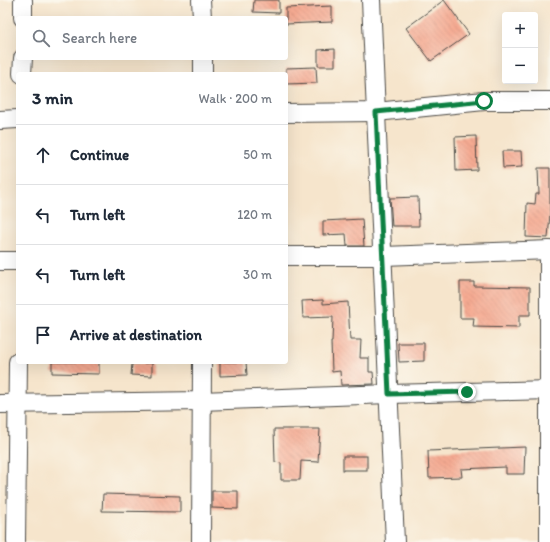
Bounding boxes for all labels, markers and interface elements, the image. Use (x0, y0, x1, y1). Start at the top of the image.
map controls (502, 12, 538, 84)
button: + (502, 12, 538, 48)
search box (16, 16, 288, 60)
icon: search (30, 27, 52, 49)
text: Search here (62, 29, 137, 47)
button: − (502, 48, 538, 84)
text: 3 min (32, 88, 73, 108)
text: Walk · 200 m (199, 91, 272, 106)
route start (475, 92, 493, 110)
icon: ahead (32, 144, 54, 166)
text: Continue (70, 146, 129, 164)
text: 50 m (243, 147, 272, 162)
icon: left (32, 204, 54, 226)
text: Turn left (70, 206, 125, 224)
text: 120 m (237, 207, 272, 222)
icon: left (32, 264, 54, 286)
text: Turn left (70, 266, 125, 284)
text: 30 m (243, 267, 272, 282)
icon: arrive (32, 324, 54, 346)
text: Arrive at destination (70, 326, 202, 344)
route end (458, 383, 476, 401)

